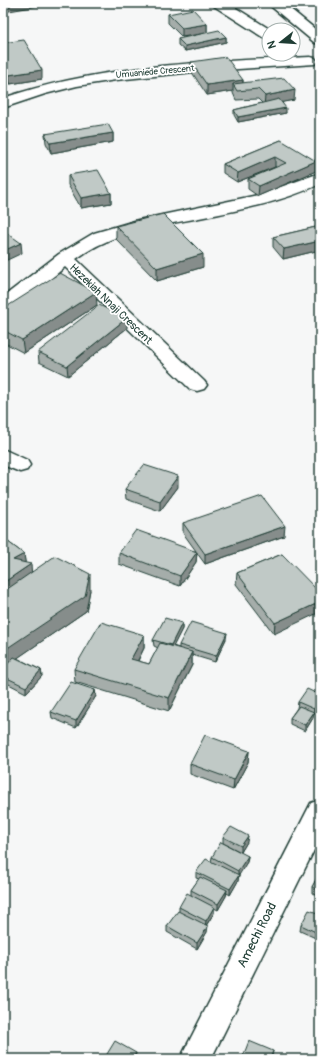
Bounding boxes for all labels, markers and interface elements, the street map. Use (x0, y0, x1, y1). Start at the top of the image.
north arrow (261, 22, 301, 62)
text: N (264, 39, 279, 50)
street label: Umuaniede Crescent (115, 63, 195, 81)
street label: Hezekiah Nnaji Crescent (67, 261, 156, 347)
street label: Amechi Road (234, 900, 280, 970)

